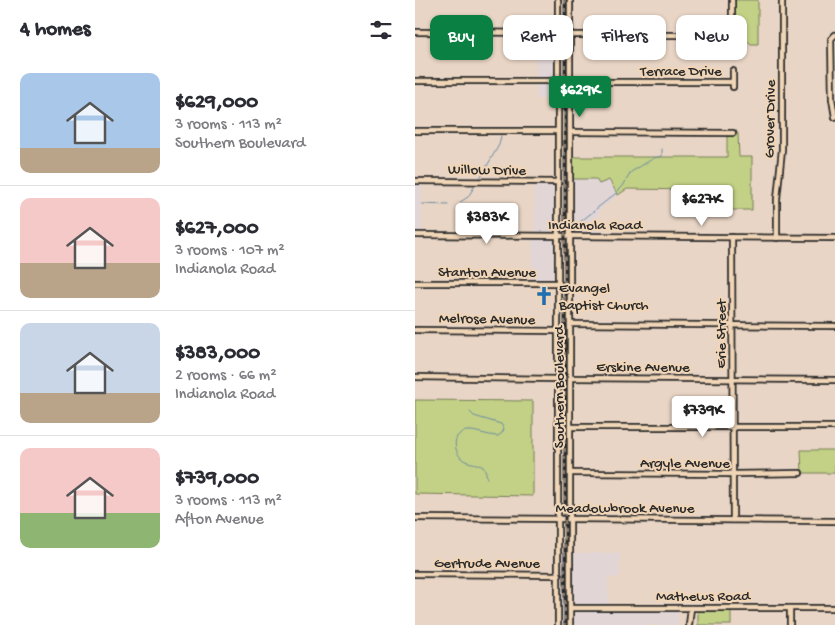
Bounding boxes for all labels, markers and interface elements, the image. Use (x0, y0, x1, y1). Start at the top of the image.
chip: Buy (430, 15, 493, 60)
chip: Rent (503, 15, 573, 60)
chip: Filters (583, 15, 666, 60)
chip: New (676, 15, 747, 60)
icon: filters (367, 16, 395, 44)
text: 4 homes (20, 18, 91, 43)
street label: Terrace Drive (639, 63, 722, 81)
pin: $629K (545, 76, 615, 118)
street label: Grover Drive (761, 79, 781, 158)
text: $629K (560, 82, 600, 101)
text: $629,000 (175, 91, 258, 116)
icon: home (60, 93, 120, 153)
text: 3 rooms · 113 m² (175, 116, 282, 135)
text: Southern Boulevard (175, 135, 305, 154)
street label: Willow Drive (448, 161, 527, 181)
pin: $627K (667, 184, 737, 227)
text: $627K (682, 191, 722, 210)
pin: $383K (452, 202, 522, 245)
text: $383K (466, 209, 508, 228)
text: $627,000 (175, 217, 259, 242)
street label: Indianola Road (548, 217, 643, 235)
icon: home (60, 218, 120, 278)
text: 3 rooms · 107 m² (175, 242, 285, 261)
text: Indianola Road (175, 261, 275, 280)
street label: Stanton Avenue (438, 264, 536, 282)
place label: Evangel Baptist Church (558, 280, 649, 315)
church icon: Evangel Baptist Church (533, 285, 555, 307)
street label: Erie Street (713, 298, 731, 369)
street label: Melrose Avenue (439, 310, 536, 330)
street label: Southern Boulevard (551, 325, 569, 448)
text: $383,000 (175, 342, 260, 367)
icon: home (60, 343, 120, 403)
street label: Erskine Avenue (596, 359, 690, 377)
text: 2 rooms · 66 m² (175, 367, 276, 386)
text: Indianola Road (175, 386, 275, 405)
pin: $739K (668, 396, 738, 438)
text: $739K (683, 402, 723, 421)
street label: Argyle Avenue (640, 455, 730, 473)
text: $739,000 (175, 467, 259, 492)
icon: home (60, 468, 120, 528)
text: 3 rooms · 113 m² (175, 492, 282, 511)
street label: Meadowbrook Avenue (556, 500, 695, 518)
text: Afton Avenue (175, 511, 264, 530)
street label: Gertrude Avenue (434, 555, 540, 573)
street label: Mathews Road (656, 588, 751, 606)

